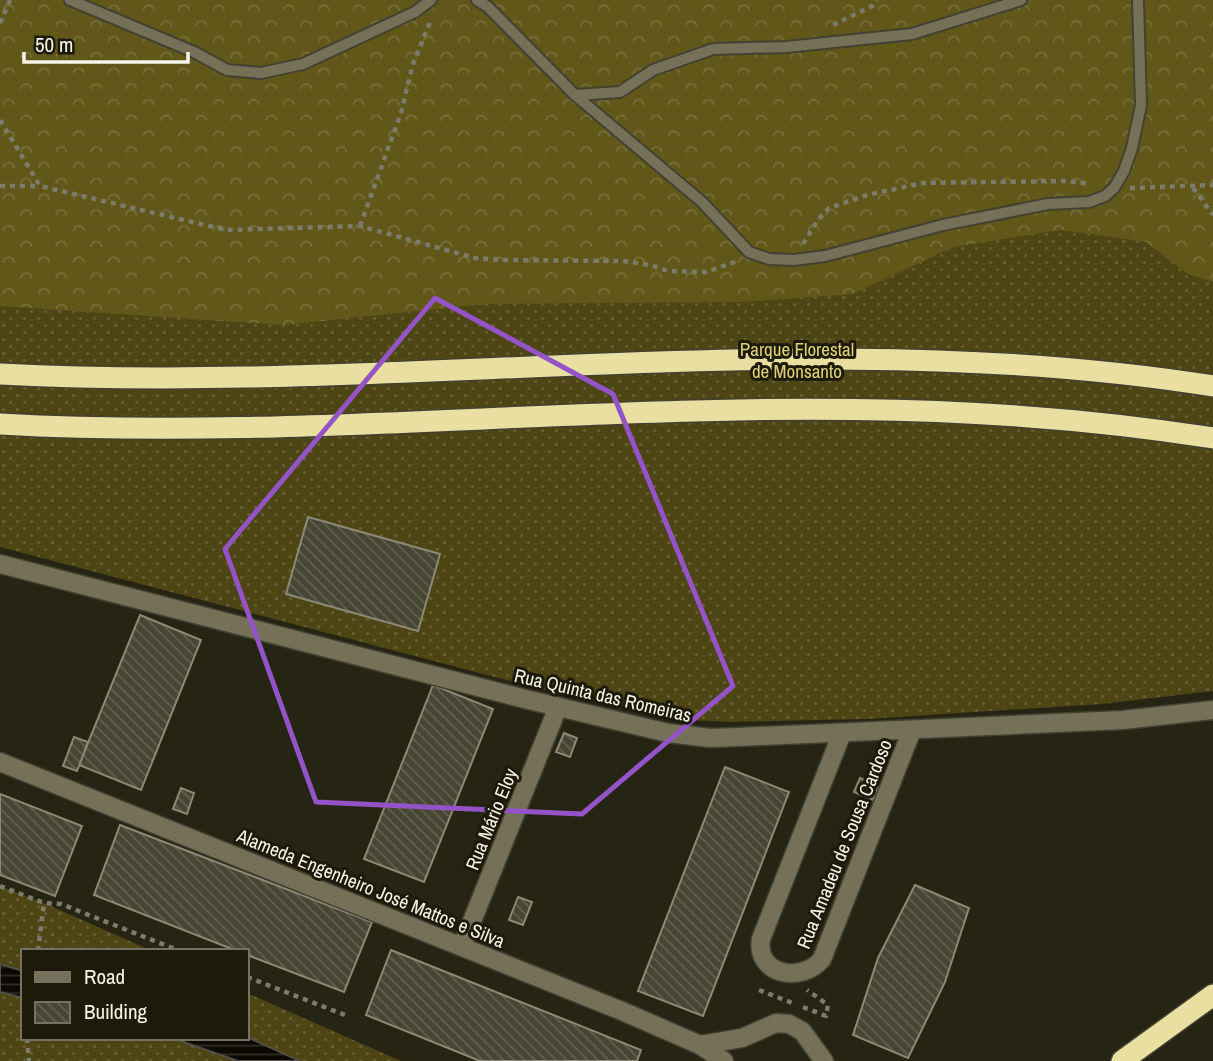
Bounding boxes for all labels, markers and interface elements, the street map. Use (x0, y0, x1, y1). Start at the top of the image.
scale bar (24, 21, 189, 65)
text: 50 m (35, 30, 73, 59)
park label: Parque Florestal de Monsanto (740, 336, 854, 384)
street label: Rua Quinta das Romeiras (512, 662, 694, 728)
street label: Rua Amadeu de Sousa Cardoso (790, 736, 898, 952)
street label: Rua Mário Eloy (459, 764, 523, 874)
street label: Alameda Engenheiro José Mattos e Silva (232, 822, 509, 954)
legend (21, 949, 248, 1040)
text: Road (84, 962, 125, 991)
text: Building (84, 997, 148, 1026)

